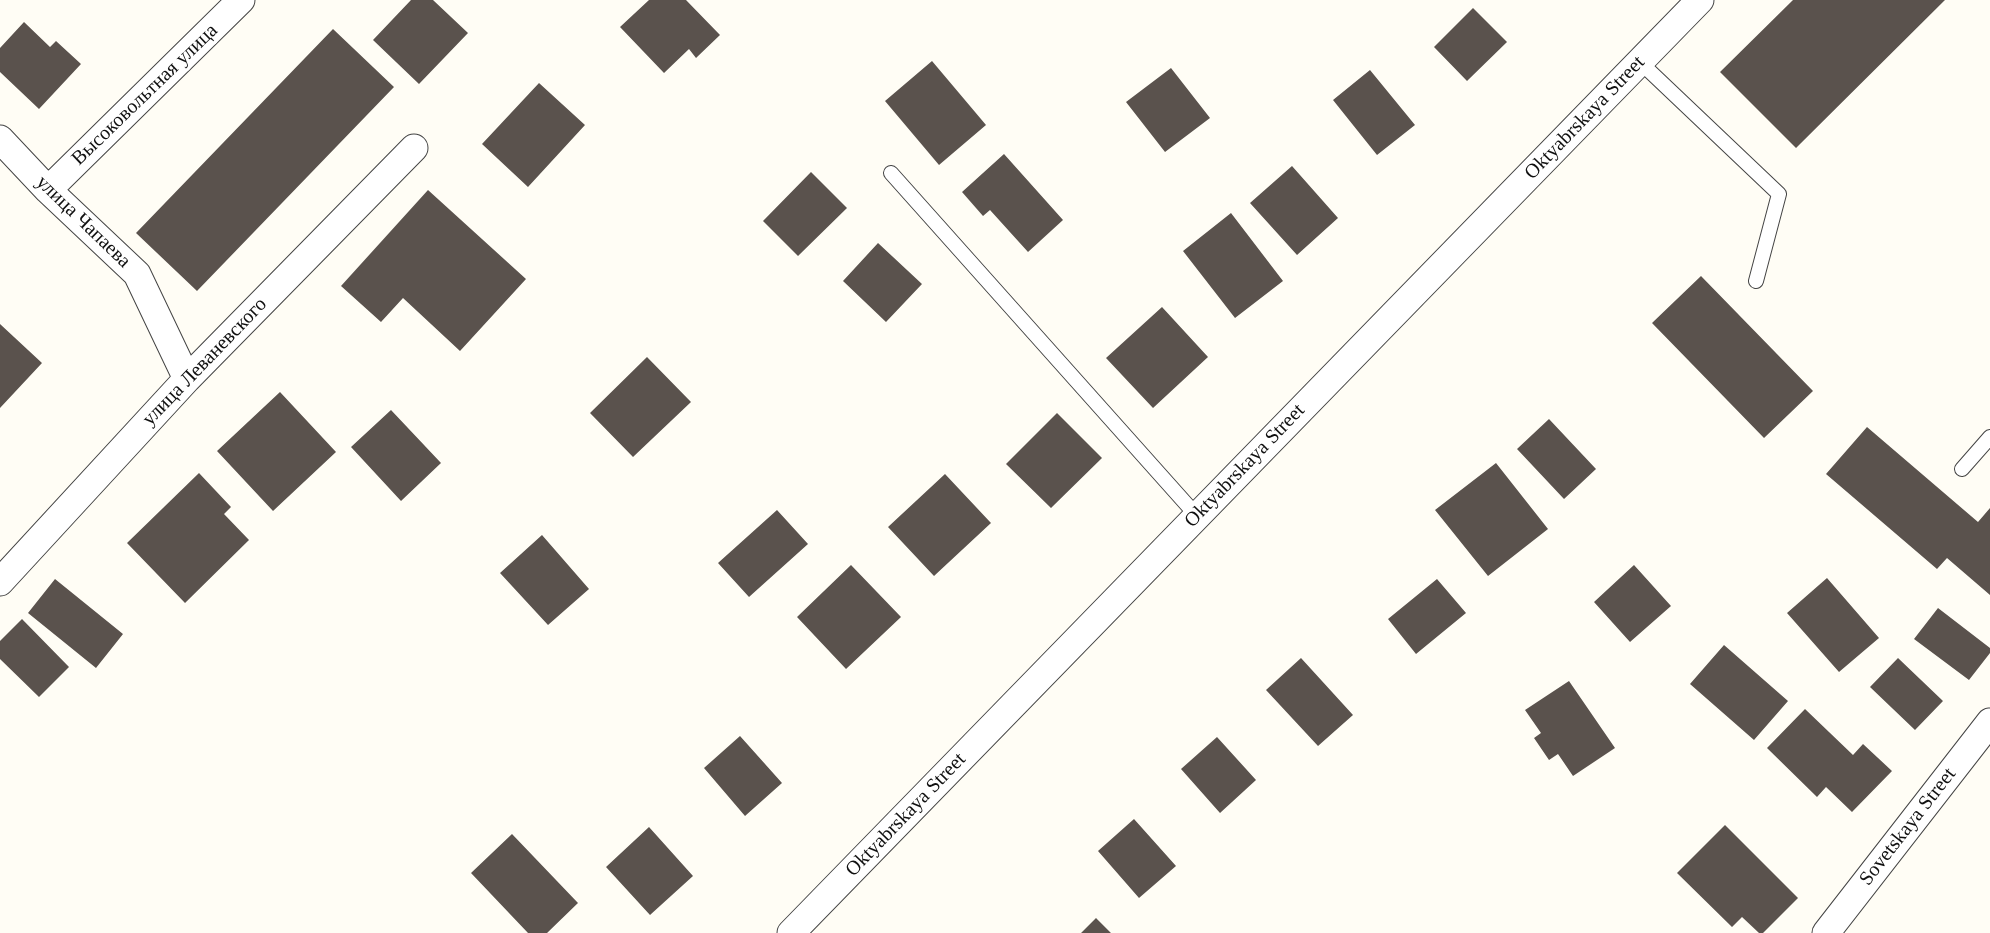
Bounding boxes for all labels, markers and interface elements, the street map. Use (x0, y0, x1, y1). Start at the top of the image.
street label: Высоковольтная улица (67, 19, 223, 171)
street label: Oktyabrskaya Street (1520, 51, 1650, 185)
street label: улица Чапаева (31, 171, 135, 273)
street label: улица Леваневского (138, 293, 272, 431)
street label: Oktyabrskaya Street (1180, 399, 1310, 533)
street label: Oktyabrskaya Street (841, 748, 971, 882)
street label: Sovetskaya Street (1855, 763, 1961, 891)

